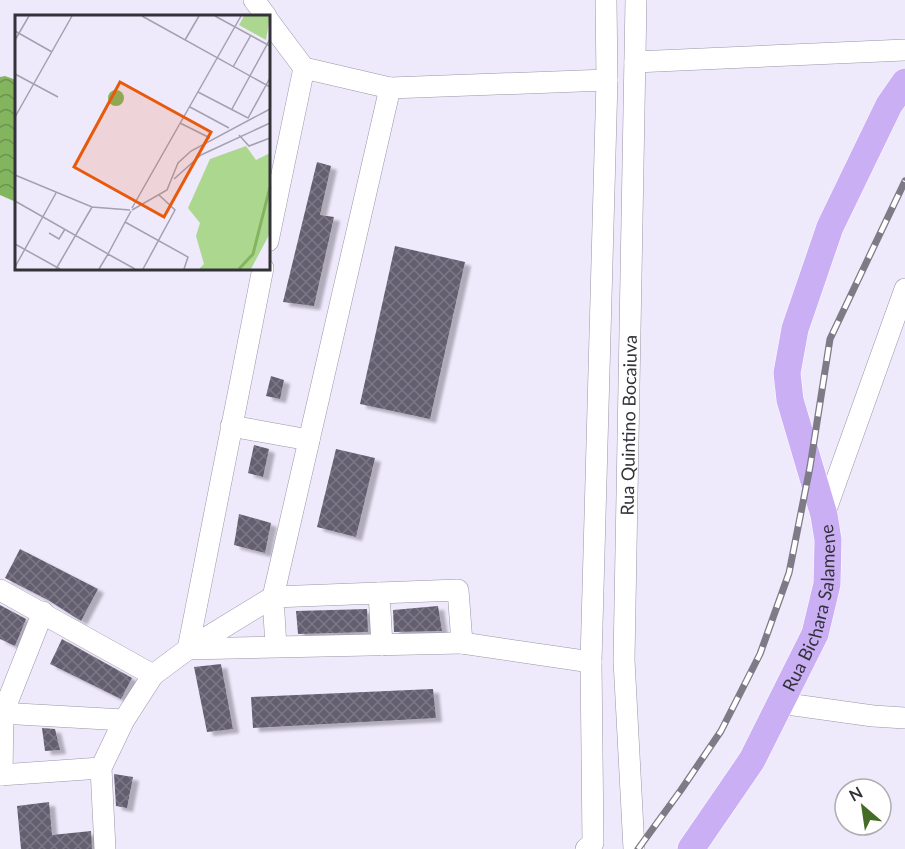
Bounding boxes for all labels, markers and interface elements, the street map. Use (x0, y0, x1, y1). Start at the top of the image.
inset map (15, 15, 270, 270)
street label: Rua Quintino Bocaiuva (616, 335, 641, 516)
street label: Rua Bichara Salamene (777, 523, 839, 695)
north arrow (833, 777, 893, 837)
text: N (845, 782, 865, 805)

